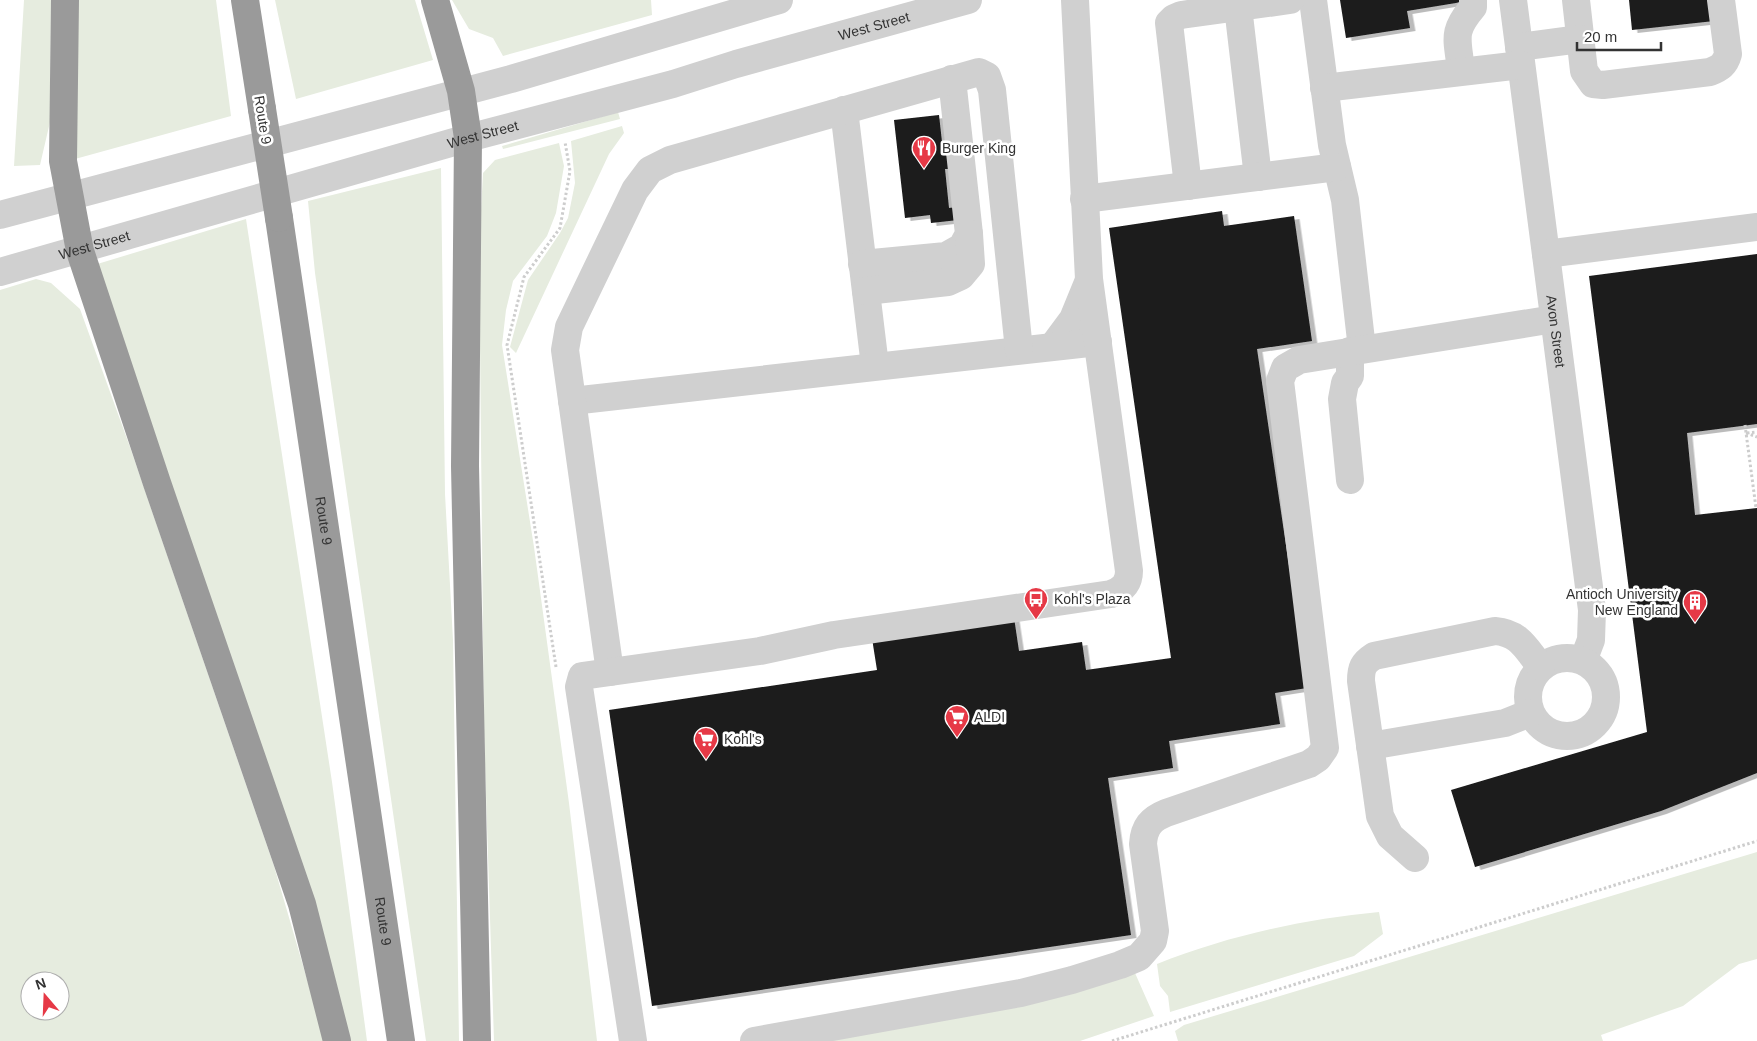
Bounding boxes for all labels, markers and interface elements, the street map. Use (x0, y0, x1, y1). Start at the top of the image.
street label: West Street (837, 9, 911, 43)
scale bar (1577, 20, 1661, 52)
text: 20 m (1584, 28, 1617, 45)
street label: Route 9 (251, 95, 275, 146)
street label: West Street (445, 117, 520, 152)
restaurant icon: Burger King (911, 135, 937, 169)
place label: Burger King (942, 140, 1016, 156)
street label: West Street (57, 227, 132, 263)
street label: Avon Street (1543, 294, 1569, 369)
street label: Route 9 (312, 495, 335, 546)
bus stop icon: Kohl's Plaza (1023, 586, 1049, 620)
place label: Antioch University New England (1566, 586, 1678, 618)
building icon: Antioch University New England (1682, 589, 1708, 623)
place label: Kohl's Plaza (1054, 591, 1131, 607)
supermarket icon: ALDI (944, 704, 970, 738)
place label: ALDI (974, 709, 1005, 725)
supermarket icon: Kohl's (693, 726, 719, 760)
place label: Kohl's (724, 731, 762, 747)
street label: Route 9 (372, 896, 395, 947)
north arrow (20, 971, 70, 1021)
text: N (33, 974, 48, 993)

